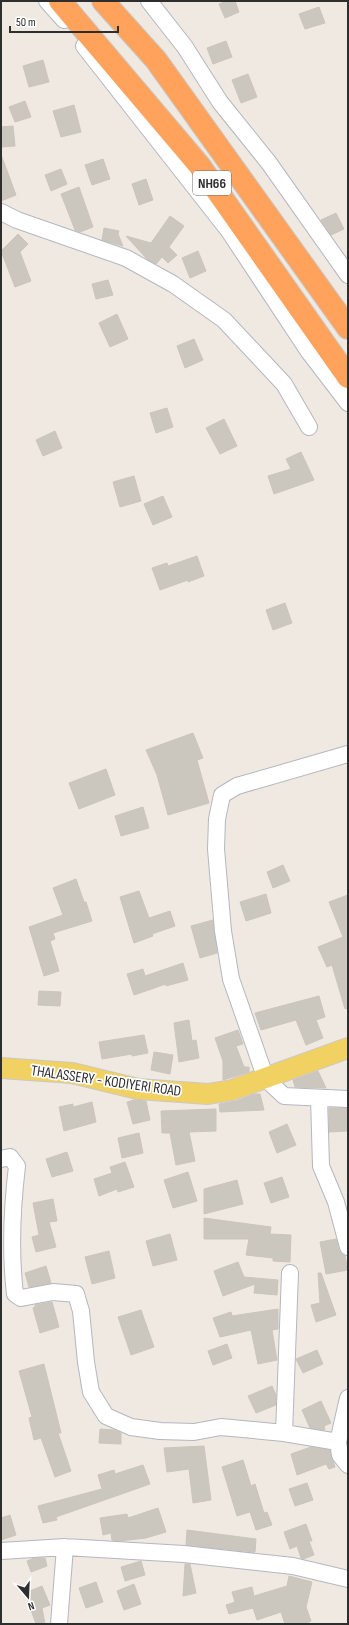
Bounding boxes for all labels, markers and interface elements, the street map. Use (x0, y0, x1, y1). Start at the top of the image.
scale bar (10, 8, 118, 34)
text: 50 m (16, 15, 36, 30)
road number: NH66 (193, 171, 231, 195)
street label: THALASSERY - KODIYERI ROAD (30, 1061, 182, 1101)
north arrow (8, 1577, 48, 1617)
text: N (26, 1599, 36, 1613)

